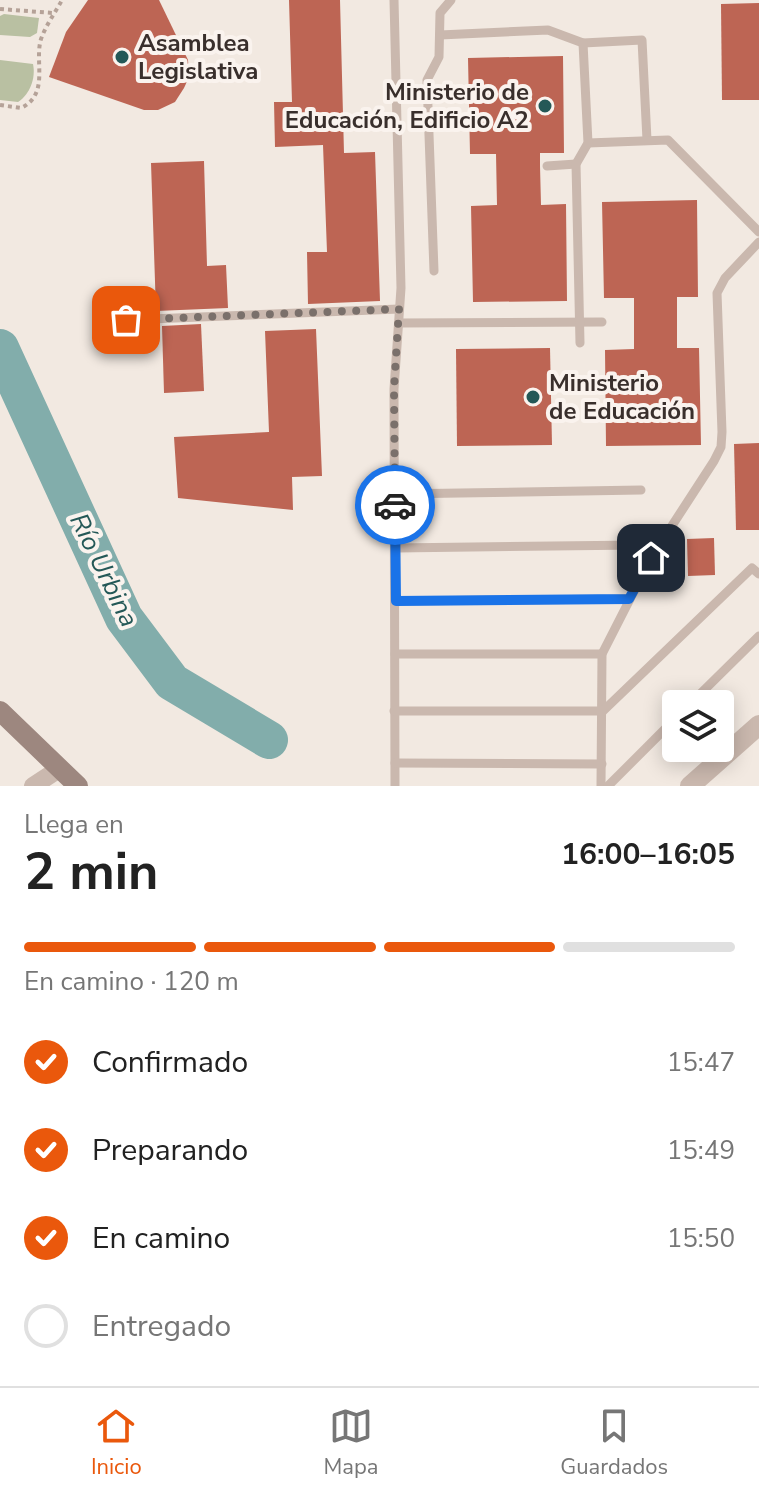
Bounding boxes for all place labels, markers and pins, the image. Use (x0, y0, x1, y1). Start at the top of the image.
place label: Asamblea Legislativa (138, 27, 258, 87)
marker: Asamblea Legislativa (113, 48, 131, 66)
place label: Ministerio de Educación, Edificio A2 (285, 76, 529, 136)
marker: Ministerio de Educación, Edificio A2 (536, 97, 554, 115)
pin (92, 286, 160, 354)
place label: Ministerio de Educación (549, 367, 695, 427)
marker: Ministerio de Educación (524, 388, 542, 406)
pin (617, 524, 685, 592)

